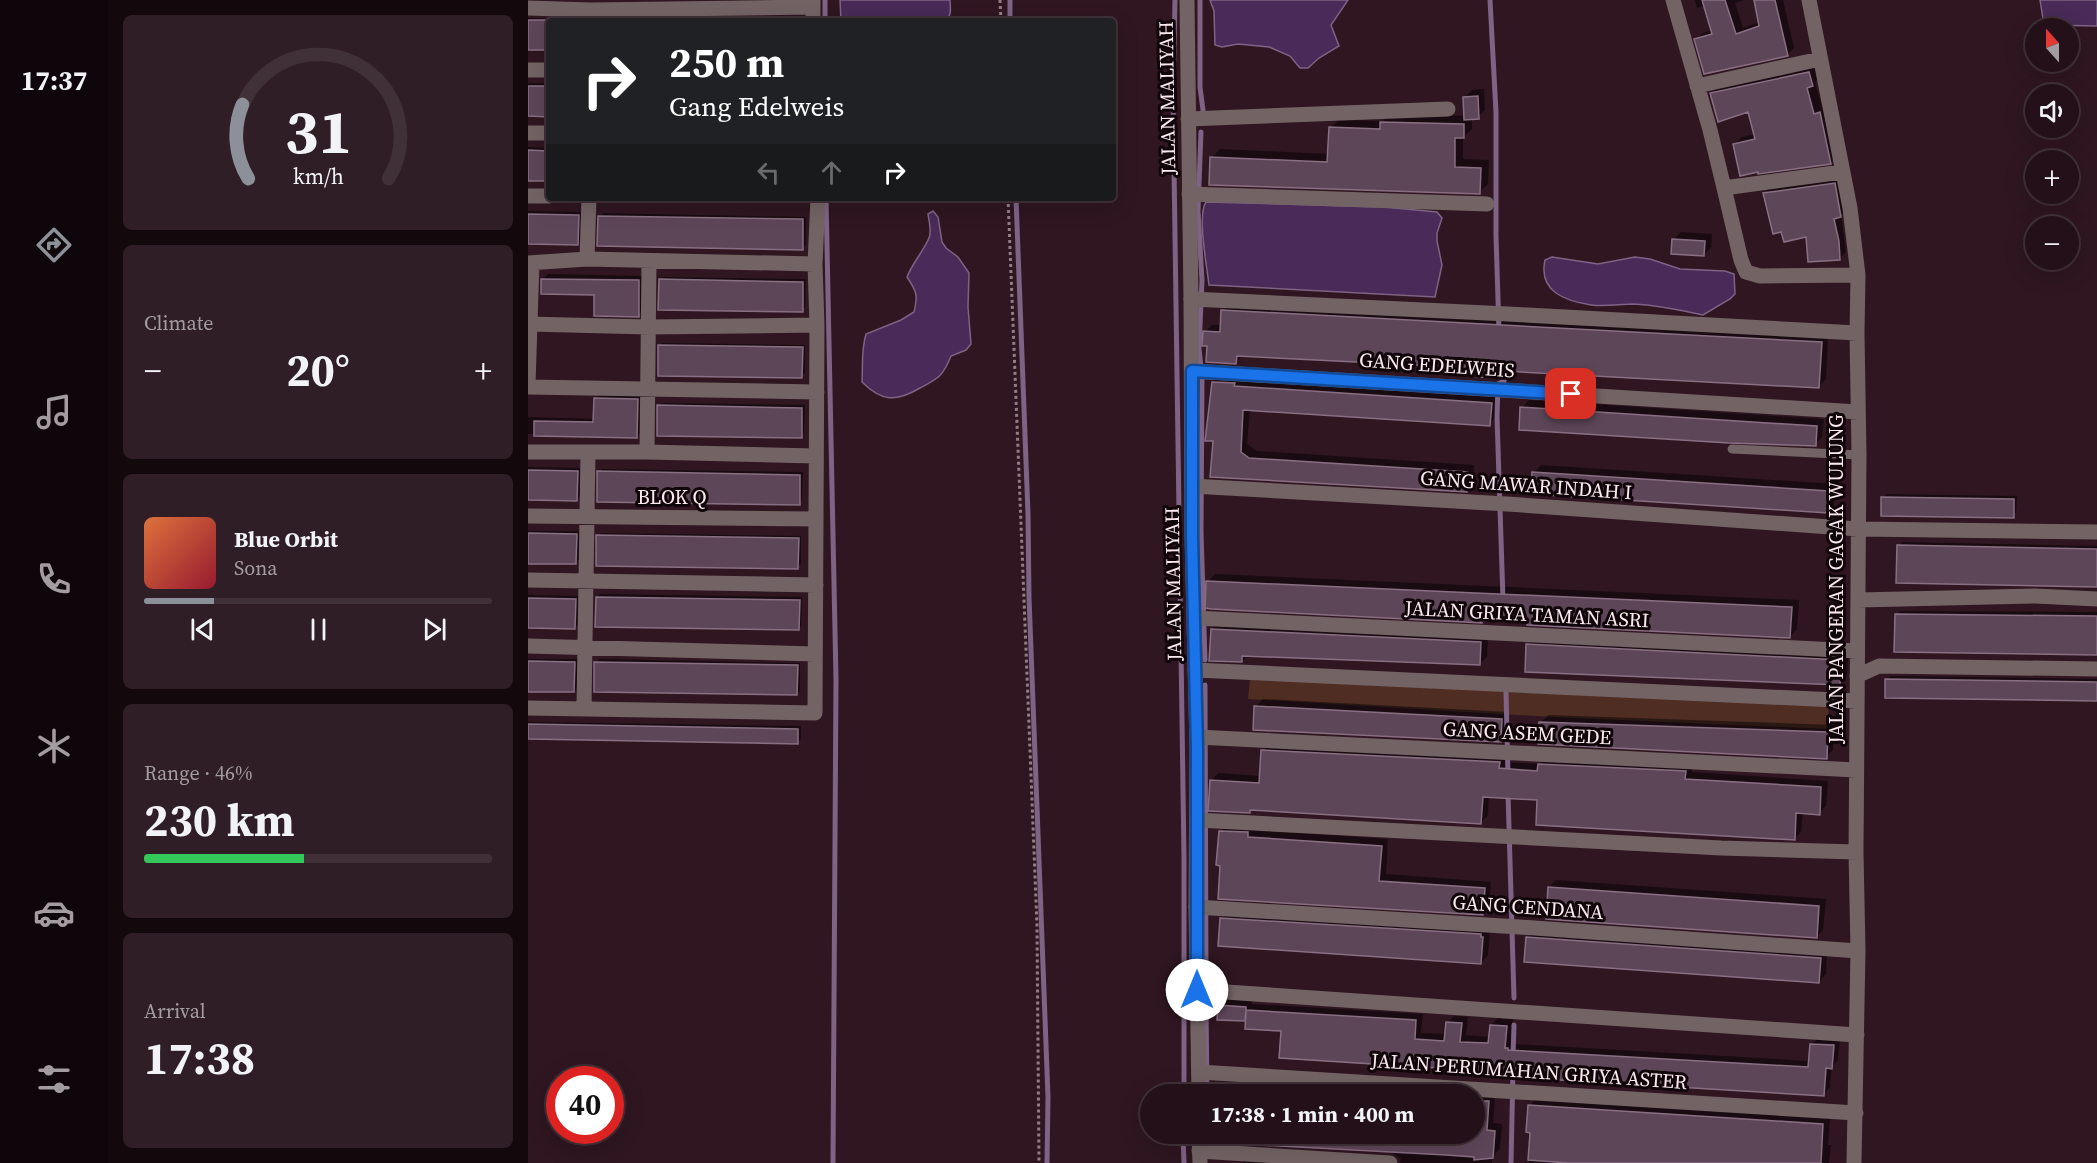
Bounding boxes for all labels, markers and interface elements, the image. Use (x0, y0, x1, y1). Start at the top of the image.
north arrow (2025, 18, 2079, 72)
map controls (2025, 18, 2079, 270)
street label: JALAN MALIYAH (1152, 21, 1182, 176)
text: 250 m (669, 33, 784, 91)
icon: right (570, 42, 648, 120)
text: 17:37 (21, 62, 87, 99)
button: sound (2025, 84, 2079, 138)
text: 31 (284, 88, 352, 174)
text: Gang Edelweis (669, 88, 844, 125)
button: + (2025, 150, 2079, 204)
icon: left (752, 156, 785, 189)
icon: ahead (815, 156, 848, 189)
icon: right (878, 156, 911, 189)
text: km/h (292, 163, 344, 192)
button: − (2025, 216, 2079, 270)
icon: directions (33, 224, 75, 266)
text: Climate (144, 309, 213, 337)
text: 20° (286, 339, 350, 401)
street label: GANG EDELWEIS (1358, 346, 1516, 384)
text: − (144, 348, 162, 393)
text: + (474, 348, 492, 393)
pin (1545, 368, 1596, 419)
icon: arrive (1554, 377, 1587, 410)
icon: music (33, 391, 75, 433)
street label: JALAN PANGERAN GAGAK WULUNG (1822, 414, 1850, 745)
street label: GANG MAWAR INDAH I (1419, 464, 1633, 506)
street label: BLOK Q (637, 483, 707, 511)
street label: JALAN MALIYAH (1158, 507, 1188, 662)
text: Blue Orbit (234, 524, 338, 554)
text: Sona (234, 554, 278, 582)
icon: phone (33, 558, 75, 600)
street label: JALAN GRIYA TAMAN ASRI (1403, 594, 1650, 634)
icon: previous (186, 613, 219, 646)
icon: pause (302, 613, 335, 646)
icon: next (418, 613, 451, 646)
street label: GANG ASEM GEDE (1442, 715, 1612, 751)
icon: climate (33, 725, 75, 767)
text: Range · 46% (144, 759, 253, 787)
text: 230 km (144, 789, 295, 851)
street label: GANG CENDANA (1451, 888, 1605, 926)
icon: car (33, 892, 75, 934)
position arrow (1165, 958, 1229, 1022)
text: Arrival (144, 997, 206, 1025)
text: 17:38 (144, 1027, 255, 1089)
street label: JALAN PERUMAHAN GRIYA ASTER (1369, 1046, 1688, 1096)
icon: filters (33, 1058, 75, 1100)
speed limit sign: 40 (546, 1066, 624, 1144)
text: 17:38 · 1 min · 400 m (1211, 1099, 1414, 1129)

